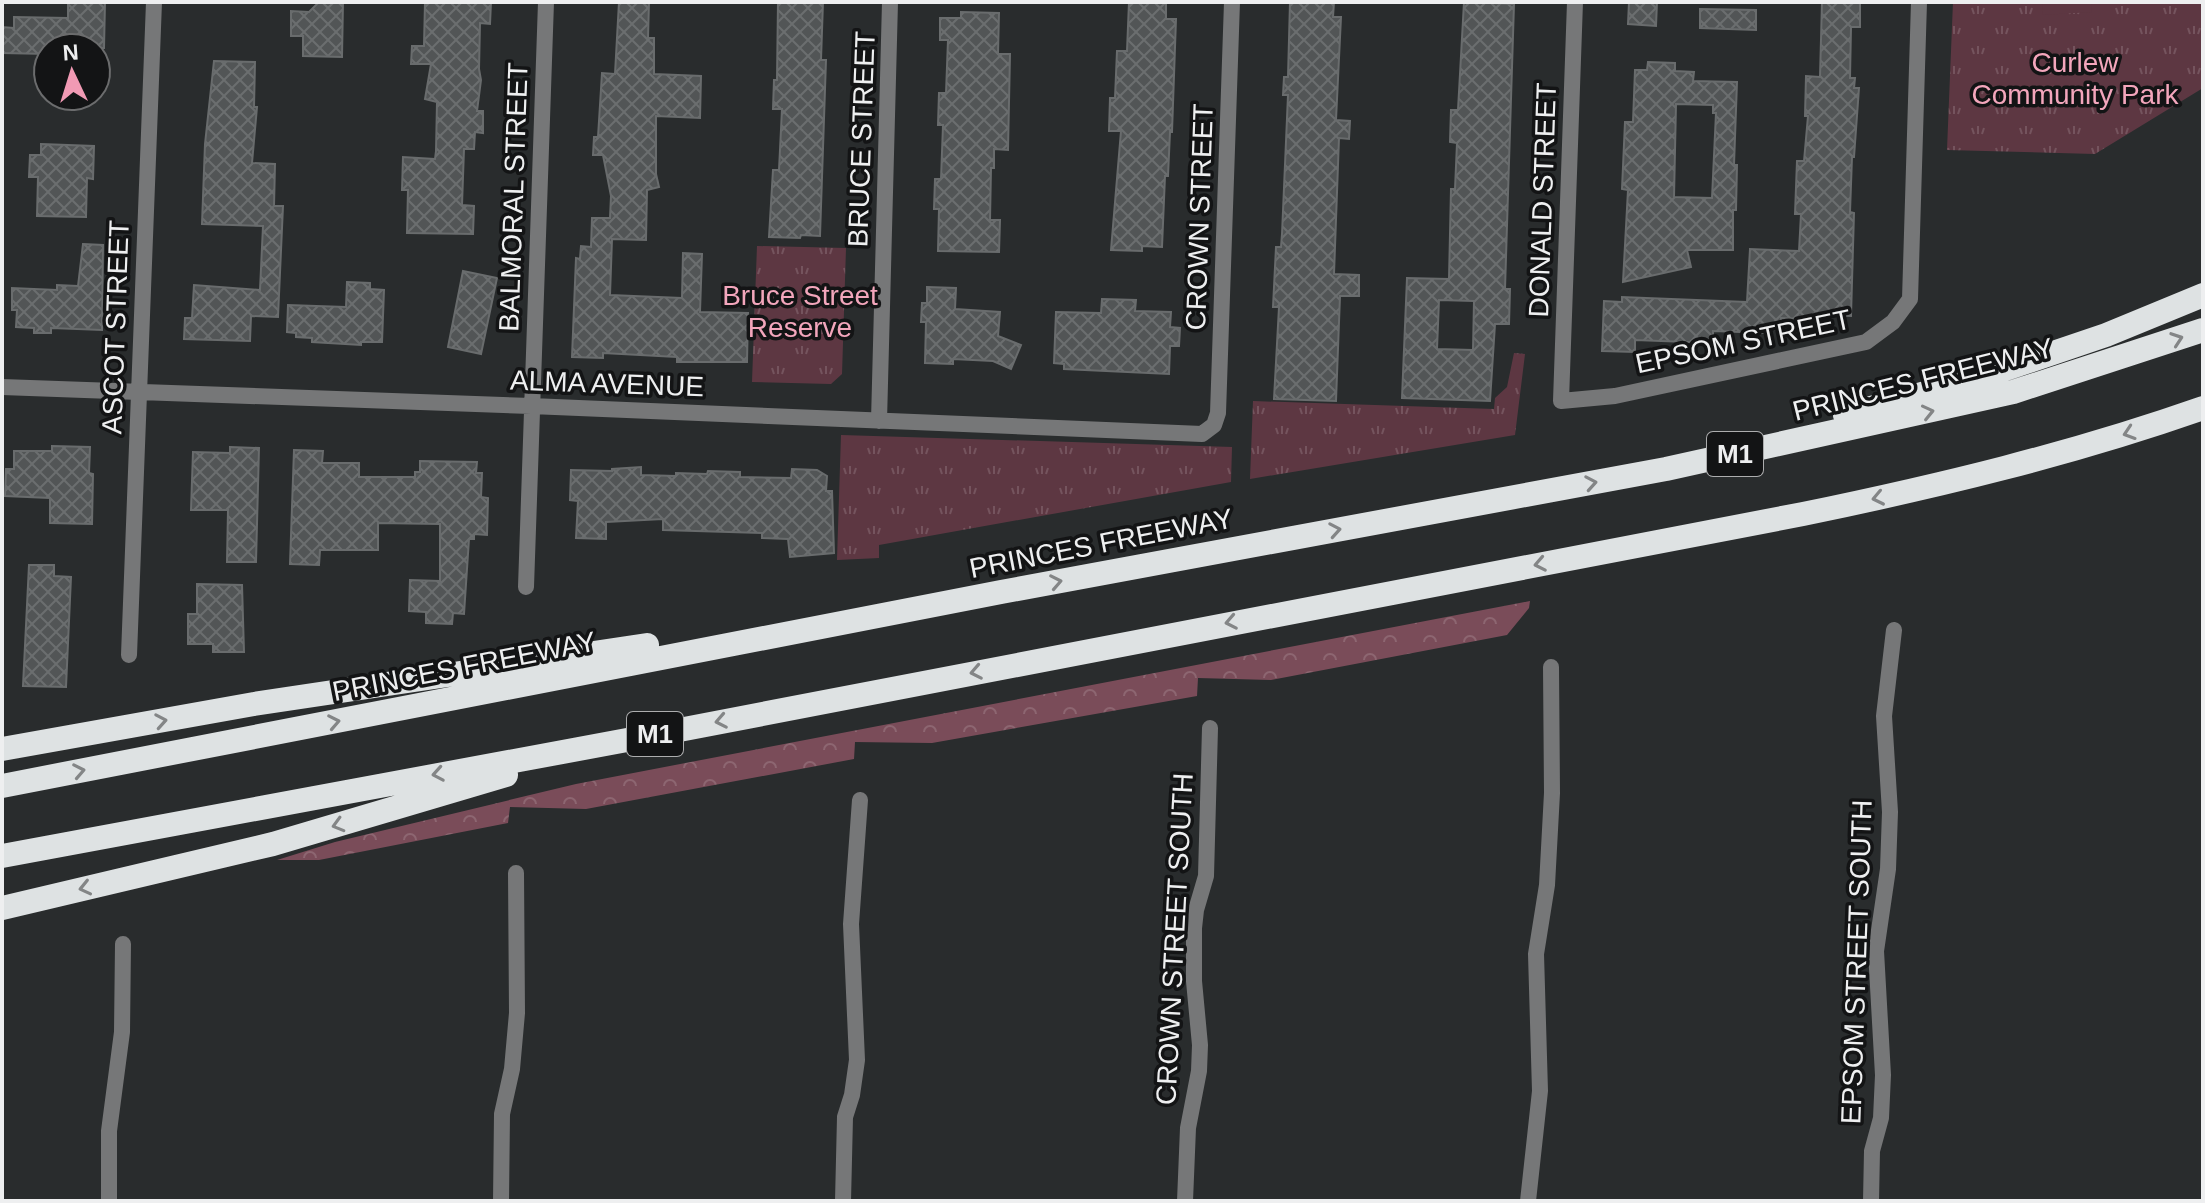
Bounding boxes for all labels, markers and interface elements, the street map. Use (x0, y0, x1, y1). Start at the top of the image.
street label: BRUCE STREET (842, 30, 881, 248)
north arrow (32, 32, 112, 112)
text: N (62, 40, 79, 66)
park label: Curlew Community Park (1972, 47, 2179, 110)
street label: BALMORAL STREET (493, 62, 534, 332)
street label: DONALD STREET (1523, 82, 1562, 318)
street label: CROWN STREET (1180, 103, 1219, 331)
street label: ASCOT STREET (96, 219, 135, 435)
park label: Bruce Street Reserve (722, 280, 878, 343)
street label: EPSOM STREET (1633, 304, 1854, 379)
street label: PRINCES FREEWAY (1790, 332, 2057, 427)
one-way arrow (2169, 332, 2183, 348)
street label: ALMA AVENUE (509, 365, 704, 402)
one-way arrow (1920, 404, 1934, 421)
one-way arrow (2123, 423, 2137, 439)
road number: M1 (1707, 432, 1763, 476)
one-way arrow (1584, 475, 1598, 492)
one-way arrow (1871, 489, 1884, 506)
street label: PRINCES FREEWAY (967, 503, 1236, 584)
one-way arrow (1329, 522, 1342, 539)
one-way arrow (1533, 554, 1547, 571)
one-way arrow (1050, 574, 1063, 591)
one-way arrow (1225, 613, 1238, 630)
street label: PRINCES FREEWAY (330, 626, 599, 707)
one-way arrow (969, 662, 983, 679)
road number: M1 (627, 712, 683, 756)
one-way arrow (714, 712, 728, 729)
one-way arrow (155, 713, 168, 730)
one-way arrow (327, 714, 341, 731)
one-way arrow (72, 764, 85, 781)
one-way arrow (431, 765, 444, 782)
street label: CROWN STREET SOUTH (1150, 772, 1199, 1106)
street label: EPSOM STREET SOUTH (1835, 799, 1878, 1125)
one-way arrow (331, 816, 345, 832)
one-way arrow (79, 879, 93, 896)

